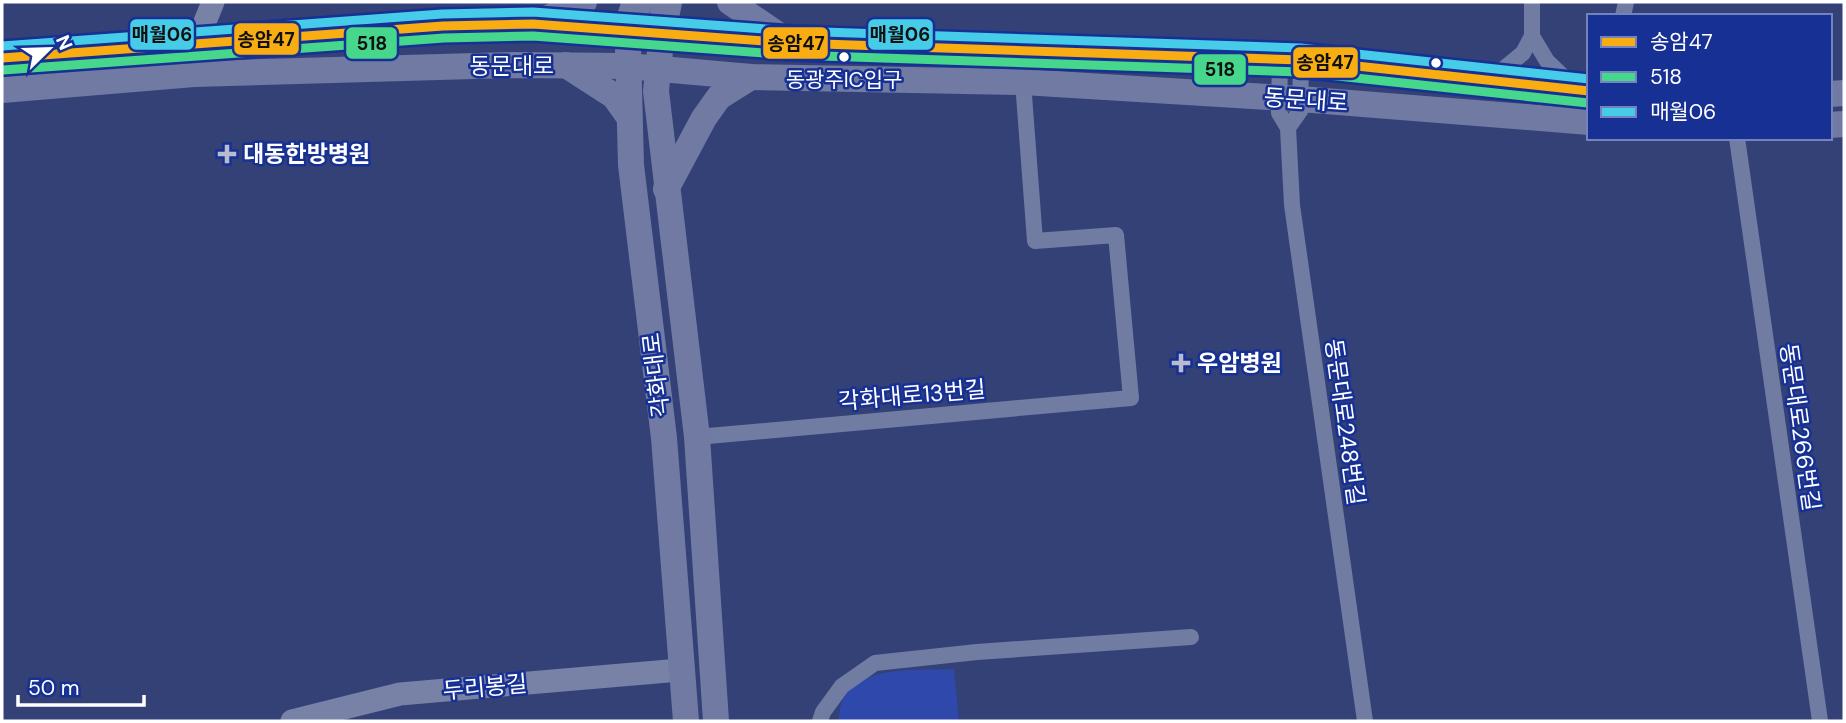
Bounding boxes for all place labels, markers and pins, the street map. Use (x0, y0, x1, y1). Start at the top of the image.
marker: 동광주IC입구 (837, 50, 851, 64)
unlabelled marker (1429, 56, 1443, 70)
place label: 동광주IC입구 (786, 66, 902, 94)
place label: 대동한방병원 (243, 139, 370, 169)
marker: 대동한방병원 (217, 144, 237, 164)
place label: 우암병원 (1197, 348, 1282, 378)
marker: 우암병원 (1171, 353, 1191, 373)

